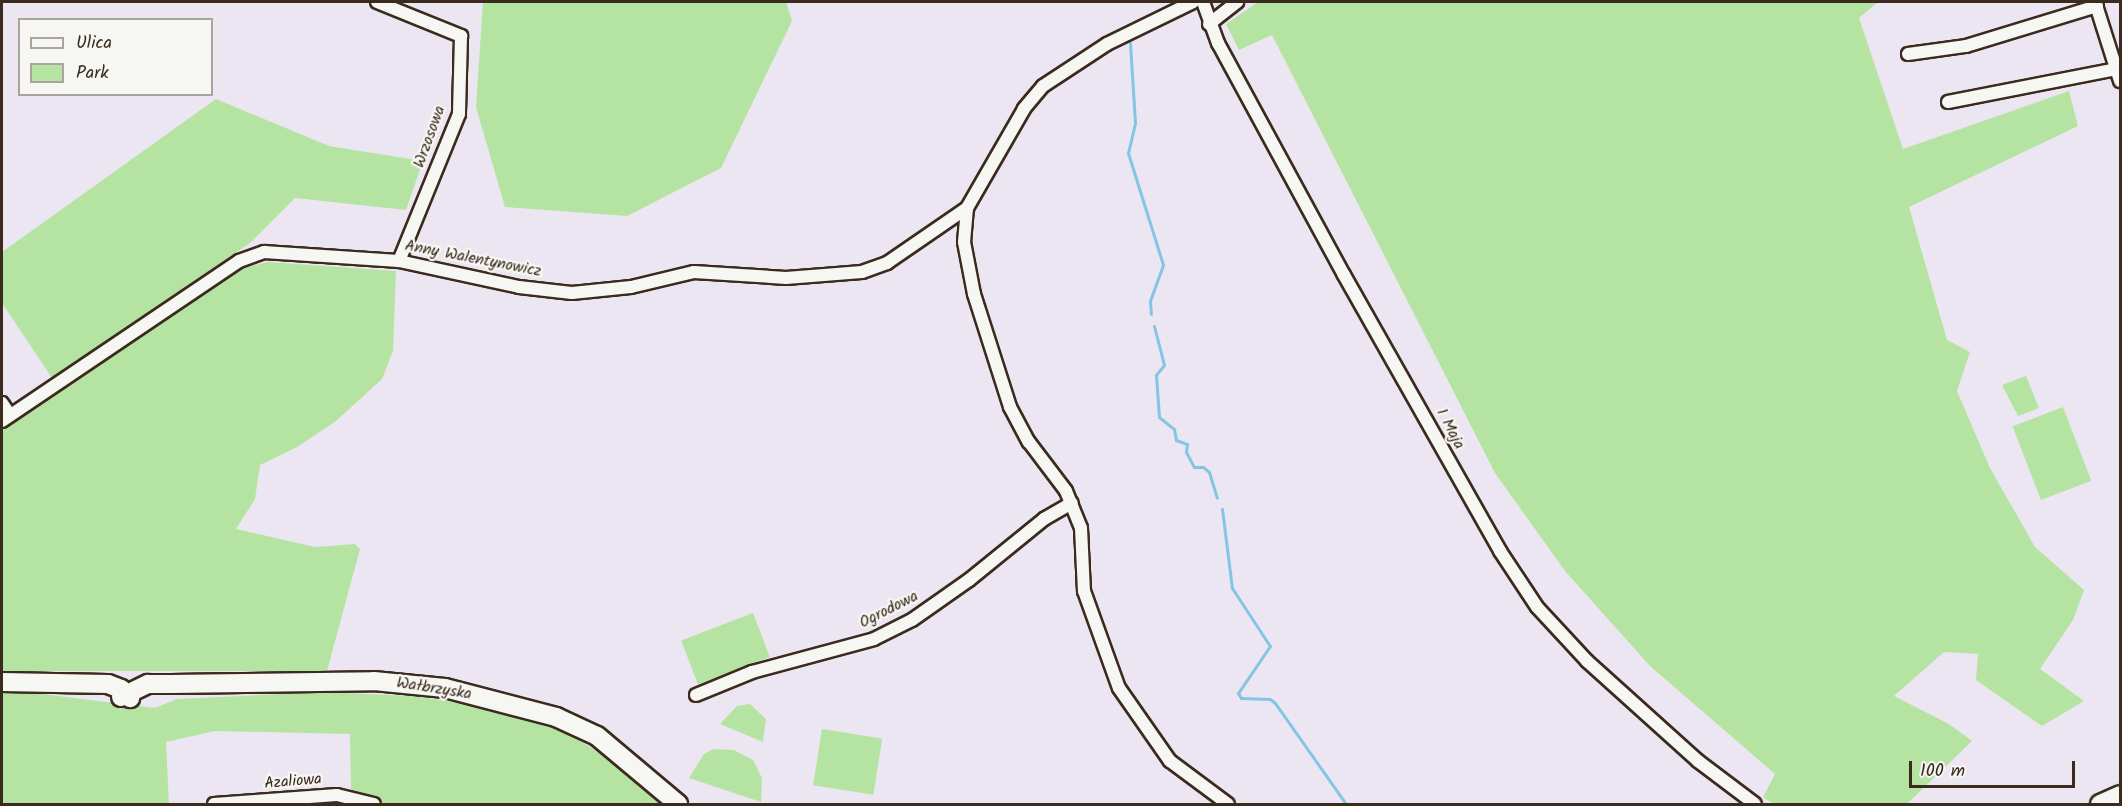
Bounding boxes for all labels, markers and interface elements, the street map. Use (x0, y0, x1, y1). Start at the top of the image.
legend (18, 18, 213, 96)
text: Ulica (76, 29, 112, 58)
text: Park (76, 59, 109, 88)
street label: Wrzosowa (410, 103, 450, 171)
street label: Anny Walentynowicz (403, 236, 543, 282)
street label: 1 Maja (1432, 405, 1468, 453)
street label: Ogrodowa (856, 587, 922, 633)
street label: Wałbrzyska (395, 674, 473, 704)
scale bar (1912, 749, 2078, 787)
text: 100 m (1920, 757, 1965, 786)
street label: Azaliowa (264, 770, 322, 794)

